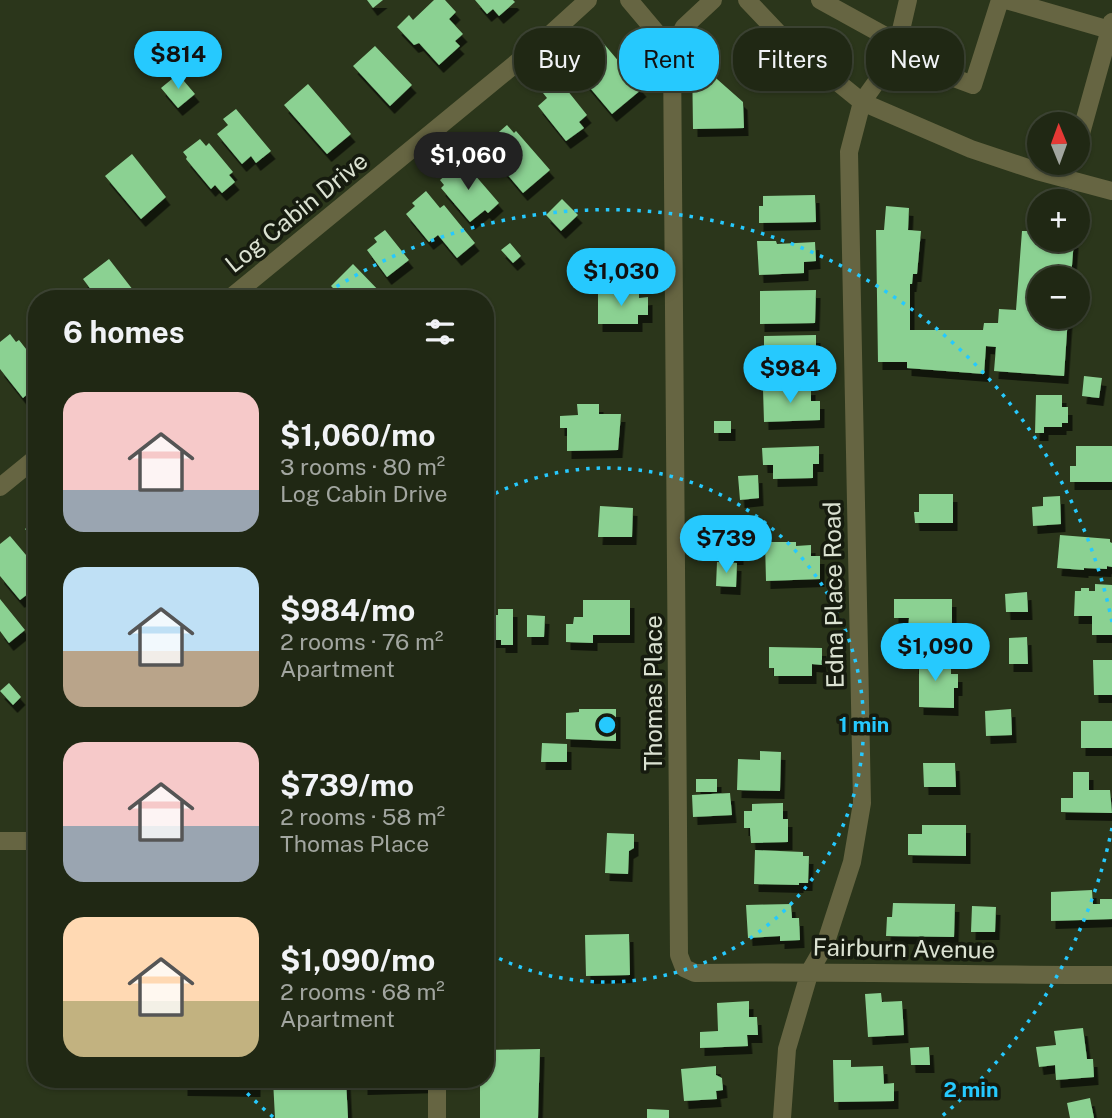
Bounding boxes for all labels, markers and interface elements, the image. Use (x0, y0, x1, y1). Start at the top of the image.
chip: Buy (514, 28, 605, 91)
chip: Rent (619, 28, 719, 91)
chip: Filters (733, 28, 852, 91)
chip: New (866, 28, 964, 91)
pin: $814 (137, 32, 219, 91)
text: $814 (150, 40, 206, 67)
north arrow (1027, 112, 1090, 175)
map controls (1027, 112, 1090, 329)
pin: $1,060 (411, 132, 525, 192)
text: $1,060 (430, 141, 506, 168)
street label: Log Cabin Drive (219, 146, 373, 278)
button: + (1027, 189, 1090, 252)
pin: $1,030 (564, 248, 678, 308)
text: $1,030 (583, 257, 659, 284)
button: − (1027, 266, 1090, 329)
icon: filters (421, 313, 459, 351)
text: 6 homes (63, 314, 185, 350)
pin: $984 (749, 346, 831, 405)
text: $984 (759, 354, 821, 381)
text: $1,060/mo (280, 417, 435, 453)
icon: home (119, 420, 203, 504)
text: 3 rooms · 80 m² (280, 453, 445, 480)
text: Log Cabin Drive (280, 480, 448, 507)
street label: Edna Place Road (817, 501, 849, 689)
pin: $739 (685, 516, 767, 575)
text: $739 (696, 524, 756, 551)
text: $984/mo (280, 592, 415, 628)
icon: home (119, 595, 203, 679)
street label: Thomas Place (639, 615, 667, 771)
pin: $1,090 (878, 624, 992, 683)
text: 2 rooms · 76 m² (280, 628, 443, 655)
text: $1,090 (897, 632, 973, 659)
text: Apartment (280, 655, 395, 682)
text: 1 min (839, 712, 889, 737)
centre of rings (595, 713, 619, 737)
text: $739/mo (280, 767, 414, 803)
icon: home (119, 770, 203, 854)
text: 2 rooms · 58 m² (280, 803, 445, 830)
text: Thomas Place (280, 830, 429, 857)
street label: Fairburn Avenue (812, 932, 996, 964)
text: $1,090/mo (280, 942, 435, 978)
icon: home (119, 945, 203, 1029)
text: 2 rooms · 68 m² (280, 978, 445, 1005)
text: Apartment (280, 1005, 395, 1032)
text: 2 min (943, 1077, 999, 1102)

